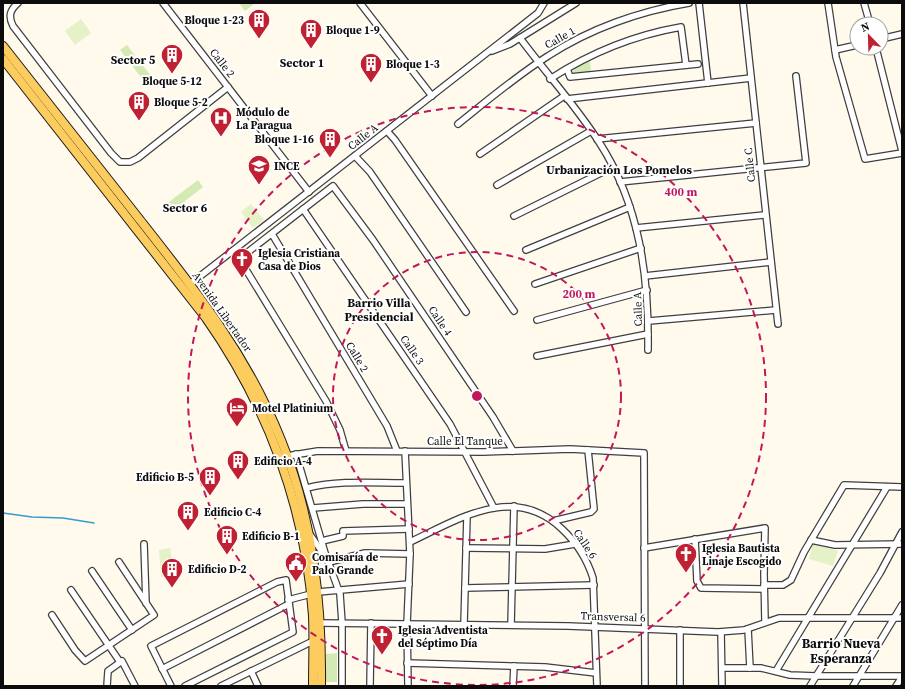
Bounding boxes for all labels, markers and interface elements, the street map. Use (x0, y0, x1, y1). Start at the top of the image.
building icon: Bloque 1-23 (246, 7, 272, 40)
place label: Bloque 1-23 (184, 13, 244, 28)
north arrow (849, 16, 889, 56)
building icon: Bloque 1-9 (298, 17, 324, 50)
text: N (859, 19, 872, 36)
place label: Bloque 1-9 (326, 23, 380, 38)
street label: Calle 1 (542, 23, 578, 53)
building icon: Bloque 5-12 (159, 42, 185, 75)
street label: Calle 2 (206, 45, 238, 81)
building icon: Bloque 1-3 (358, 51, 384, 84)
district label: Sector 5 (111, 52, 156, 68)
district label: Sector 1 (280, 55, 324, 71)
place label: Bloque 1-3 (386, 57, 440, 72)
place label: Bloque 5-12 (142, 74, 202, 89)
building icon: Bloque 5-2 (126, 89, 152, 122)
place label: Bloque 5-2 (154, 95, 208, 110)
hospital icon: Módulo de La Paragua (208, 105, 234, 138)
place label: Módulo de La Paragua (236, 105, 292, 133)
street label: Calle A (345, 120, 382, 154)
building icon: Bloque 1-16 (317, 126, 343, 159)
place label: Bloque 1-16 (254, 132, 314, 147)
street label: Calle C (741, 147, 759, 183)
school or university icon: INCE (246, 153, 272, 186)
place label: INCE (274, 159, 300, 174)
district label: Urbanización Los Pomelos (546, 162, 692, 178)
text: 400 m (665, 184, 698, 200)
district label: Sector 6 (163, 200, 208, 216)
church icon: Iglesia Cristiana Casa de Dios (229, 246, 255, 279)
place label: Iglesia Cristiana Casa de Dios (258, 246, 340, 274)
street label: Avenida Libertador (189, 269, 255, 355)
text: 200 m (563, 286, 596, 302)
street label: Calle A (630, 291, 646, 327)
district label: Barrio Villa Presidencial (344, 295, 414, 325)
street label: Calle 4 (425, 303, 456, 339)
street label: Calle 3 (396, 332, 428, 368)
street label: Calle 2 (342, 339, 372, 375)
centre of rings (470, 389, 484, 403)
hotel icon: Motel Platinium (224, 395, 250, 428)
place label: Motel Platinium (252, 401, 333, 416)
street label: Calle El Tanque (427, 434, 503, 449)
building icon: Edificio A-4 (225, 448, 251, 481)
place label: Edificio A-4 (254, 454, 312, 469)
building icon: Edificio B-5 (197, 464, 223, 497)
place label: Edificio B-5 (136, 470, 194, 485)
building icon: Edificio C-4 (175, 499, 201, 532)
place label: Edificio C-4 (204, 505, 262, 520)
building icon: Edificio B-1 (214, 523, 240, 556)
street label: Calle 6 (570, 526, 601, 562)
place label: Edificio B-1 (242, 529, 300, 544)
church icon: Iglesia Bautista Linaje Escogido (673, 541, 699, 574)
place label: Iglesia Bautista Linaje Escogido (702, 541, 781, 569)
public building icon: Comisaría de Palo Grande (283, 550, 309, 583)
place label: Comisaría de Palo Grande (312, 550, 379, 578)
building icon: Edificio D-2 (159, 556, 185, 589)
place label: Edificio D-2 (188, 562, 247, 577)
street label: Transversal 6 (580, 608, 646, 626)
church icon: Iglesia Adventista del Séptimo Día (369, 623, 395, 656)
place label: Iglesia Adventista del Séptimo Día (398, 623, 488, 651)
district label: Barrio Nueva Esperanza (802, 635, 880, 667)

